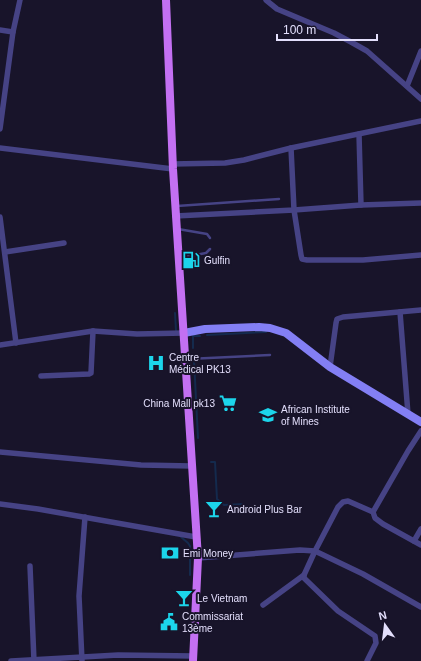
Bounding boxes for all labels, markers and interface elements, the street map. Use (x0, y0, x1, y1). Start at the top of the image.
scale bar (277, 16, 377, 42)
text: 100 m (283, 23, 316, 37)
fuel station icon: Gulfin (181, 250, 201, 270)
place label: Gulfin (204, 255, 230, 266)
place label: Centre Médical PK13 (169, 352, 231, 375)
hospital icon: Centre Médical PK13 (146, 353, 166, 373)
supermarket icon: China Mall pk13 (218, 393, 238, 413)
place label: China Mall pk13 (143, 398, 215, 409)
place label: African Institute of Mines (281, 404, 350, 427)
school or university icon: African Institute of Mines (258, 405, 278, 425)
bar icon: Android Plus Bar (204, 499, 224, 519)
place label: Android Plus Bar (227, 504, 303, 515)
bank icon: Emi Money (160, 543, 180, 563)
place label: Emi Money (183, 548, 233, 559)
bar icon: Le Vietnam (174, 588, 194, 608)
place label: Le Vietnam (197, 593, 247, 604)
north arrow (365, 605, 405, 645)
text: N (377, 609, 388, 622)
place label: Commissariat 13ème (182, 611, 243, 634)
public building icon: Commissariat 13ème (159, 612, 179, 632)

